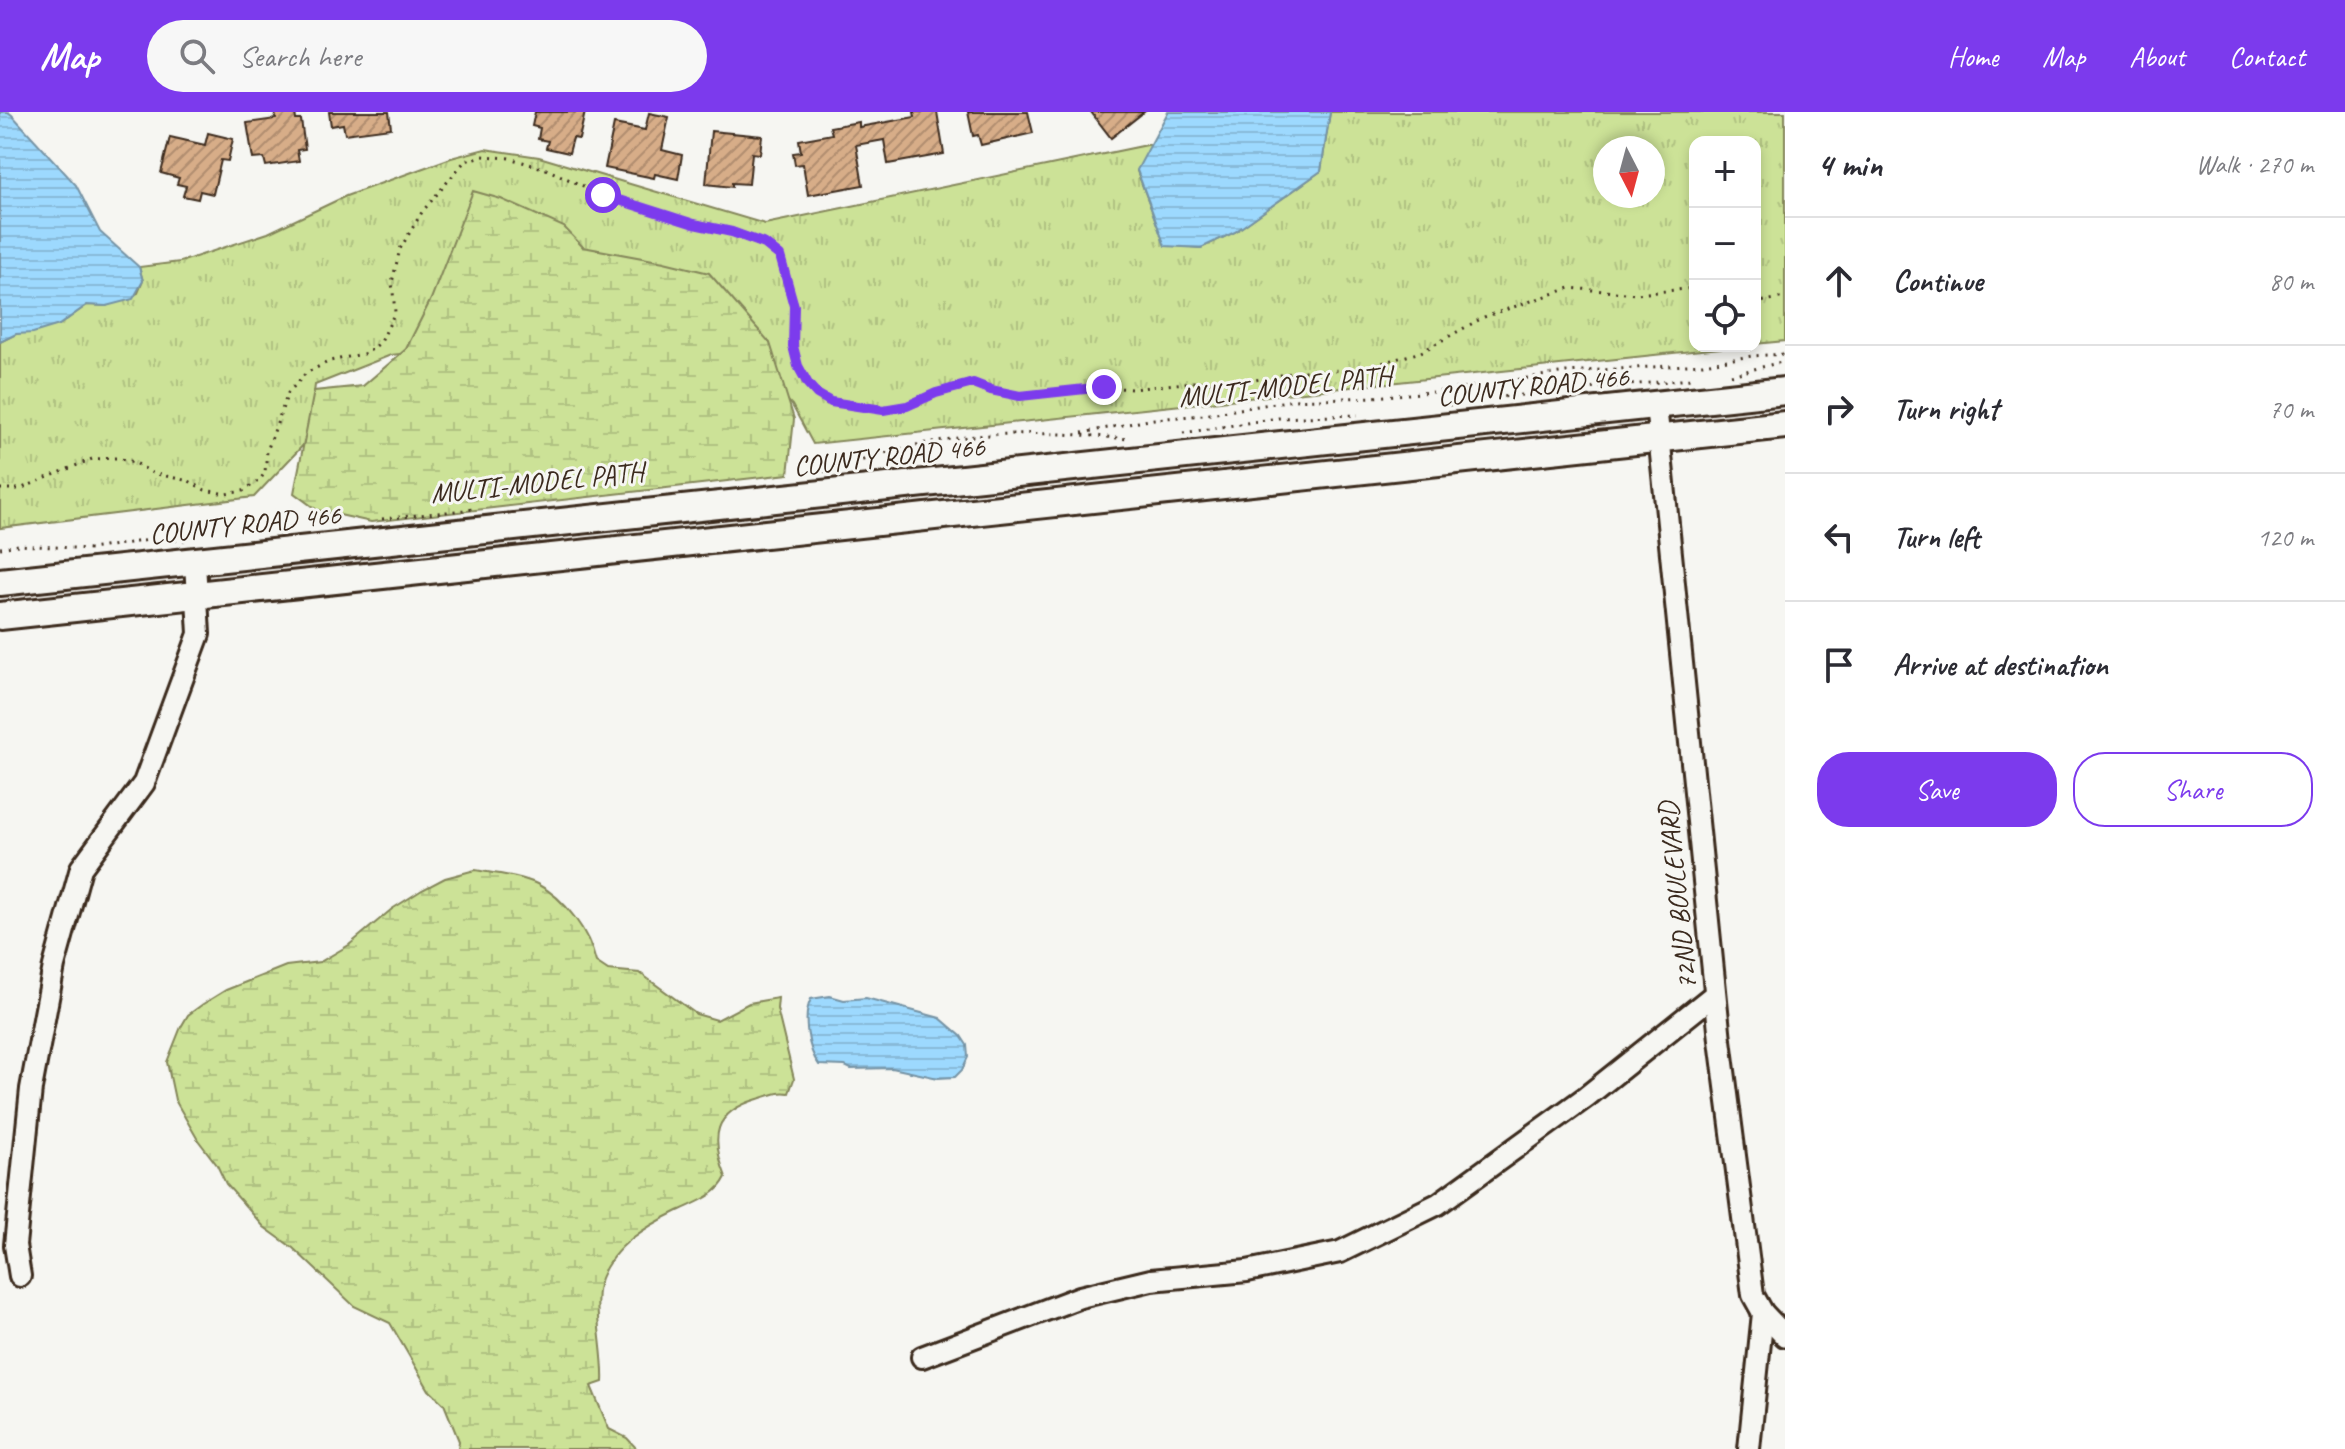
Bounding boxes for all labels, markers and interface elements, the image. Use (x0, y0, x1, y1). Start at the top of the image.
search box (147, 20, 707, 92)
text: Map (40, 33, 99, 80)
icon: search (175, 34, 219, 78)
text: Search here (239, 37, 361, 75)
text: Home (1948, 39, 1998, 74)
text: Map (2042, 39, 2085, 74)
text: About (2129, 39, 2185, 74)
text: Contact (2229, 39, 2305, 74)
north arrow (1593, 136, 1665, 208)
map controls (1689, 136, 1761, 352)
button: + (1689, 136, 1761, 208)
text: 4 min (1817, 143, 1882, 186)
text: Walk · 270 m (2196, 148, 2313, 181)
route start (585, 177, 621, 213)
button: − (1689, 208, 1761, 280)
icon: ahead (1817, 259, 1861, 303)
text: Continue (1893, 262, 1983, 300)
text: 80 m (2269, 265, 2313, 298)
button: locate (1689, 280, 1761, 352)
street label: MULTI-MODEL PATH (1177, 357, 1397, 415)
street label: COUNTY ROAD 466 (1436, 358, 1632, 413)
route end (1086, 369, 1122, 405)
icon: right (1817, 387, 1861, 431)
text: Turn right (1893, 390, 1998, 428)
text: 70 m (2269, 393, 2313, 426)
street label: COUNTY ROAD 466 (792, 428, 988, 483)
street label: MULTI-MODEL PATH (429, 453, 649, 511)
street label: COUNTY ROAD 466 (148, 496, 344, 551)
icon: left (1817, 515, 1861, 559)
text: Turn left (1893, 518, 1980, 556)
text: 120 m (2257, 521, 2313, 554)
icon: arrive (1817, 643, 1861, 687)
text: Arrive at destination (1893, 646, 2108, 684)
button: Save (1817, 752, 2057, 827)
button: Share (2073, 752, 2313, 827)
street label: 72ND BOULEVARD (1649, 798, 1704, 992)

